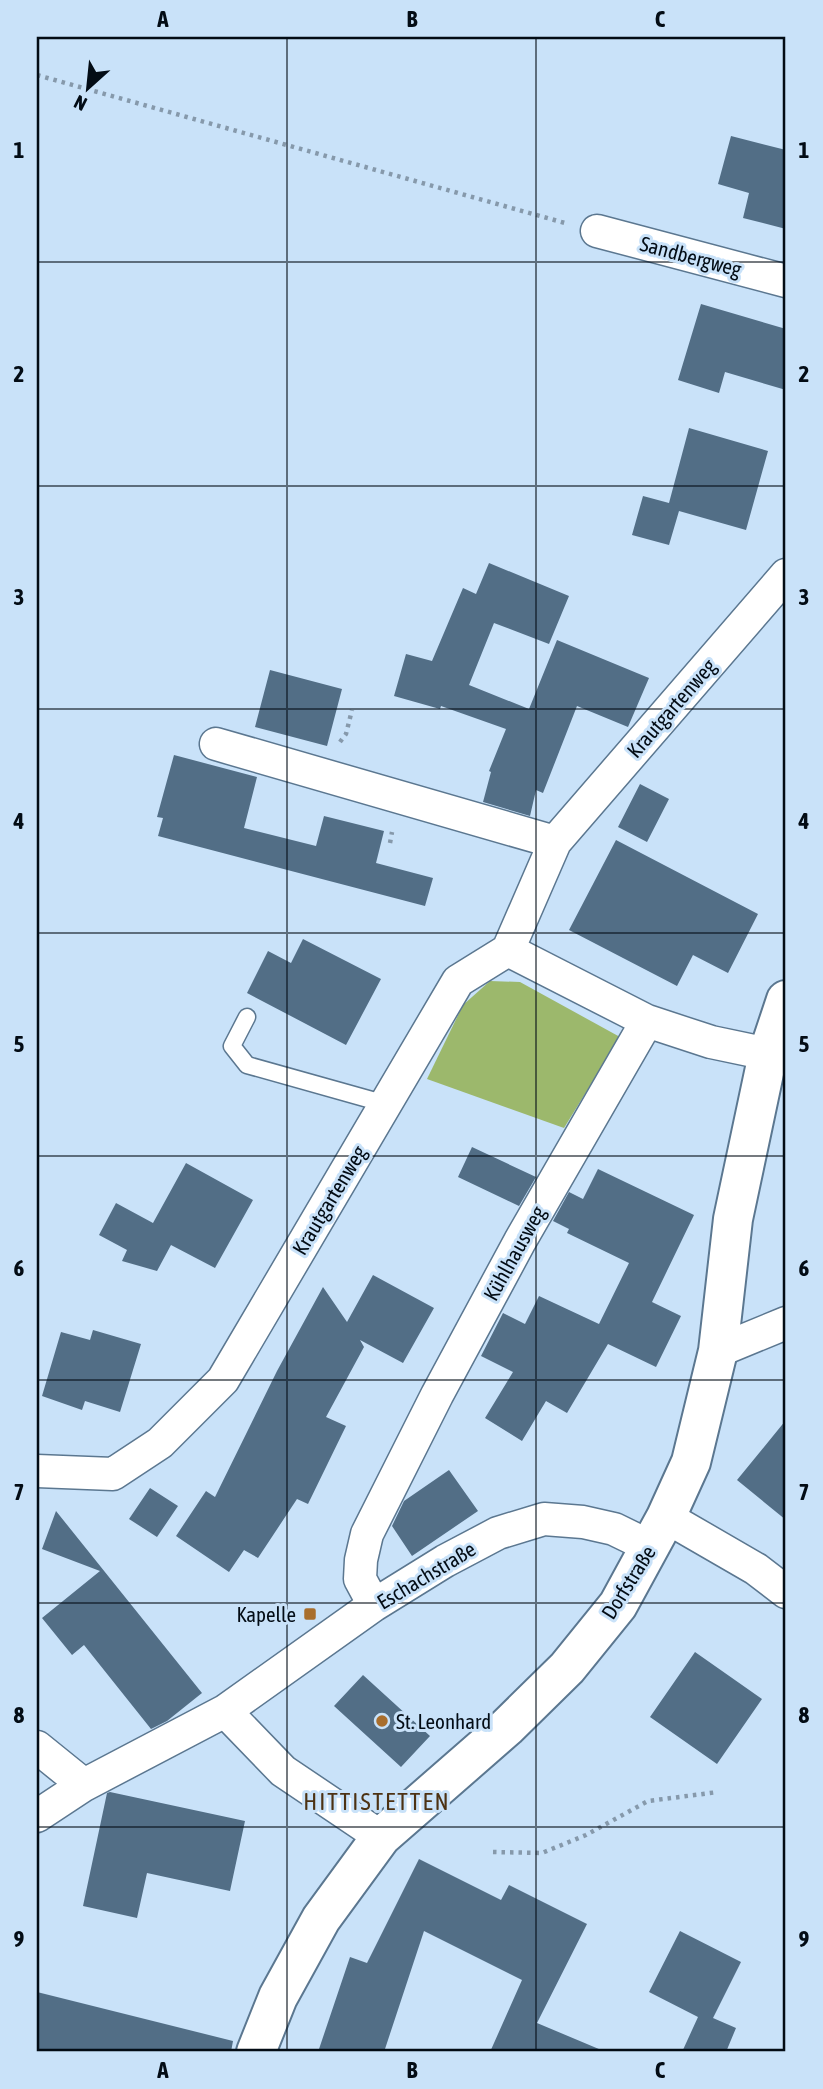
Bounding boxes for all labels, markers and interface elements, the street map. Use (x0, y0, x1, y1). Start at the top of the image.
text: A (156, 6, 169, 32)
text: B (407, 6, 418, 32)
text: C (655, 6, 666, 32)
north arrow (52, 52, 122, 122)
text: N (70, 91, 90, 115)
text: 1 (14, 137, 25, 163)
text: 1 (799, 137, 810, 163)
street label: Sandbergweg (638, 231, 744, 281)
text: 2 (14, 361, 24, 387)
text: 2 (799, 361, 809, 387)
text: 3 (14, 584, 24, 610)
text: 3 (799, 584, 809, 610)
street label: Krautgartenweg (622, 654, 720, 762)
text: 4 (13, 808, 25, 834)
text: 4 (798, 808, 810, 834)
text: 5 (14, 1031, 25, 1057)
text: 5 (799, 1031, 810, 1057)
street label: Krautgartenweg (287, 1141, 371, 1259)
street label: Kühlhausweg (478, 1202, 550, 1304)
text: 6 (14, 1255, 25, 1281)
text: 6 (799, 1255, 810, 1281)
text: 7 (14, 1479, 24, 1505)
text: 7 (799, 1479, 809, 1505)
street label: Eschachstraße (372, 1536, 480, 1614)
street label: Dorfstraße (596, 1541, 660, 1623)
place label: Kapelle (236, 1602, 296, 1626)
marker: Kapelle (302, 1606, 318, 1622)
text: 8 (14, 1702, 25, 1728)
text: 8 (799, 1702, 810, 1728)
place label: St. Leonhard (396, 1709, 491, 1733)
marker: St. Leonhard (374, 1713, 390, 1729)
district label: HITTISTETTEN (303, 1788, 451, 1815)
text: 9 (14, 1926, 25, 1952)
text: 9 (799, 1926, 810, 1952)
text: A (156, 2057, 169, 2083)
text: B (407, 2057, 418, 2083)
text: C (655, 2057, 666, 2083)

